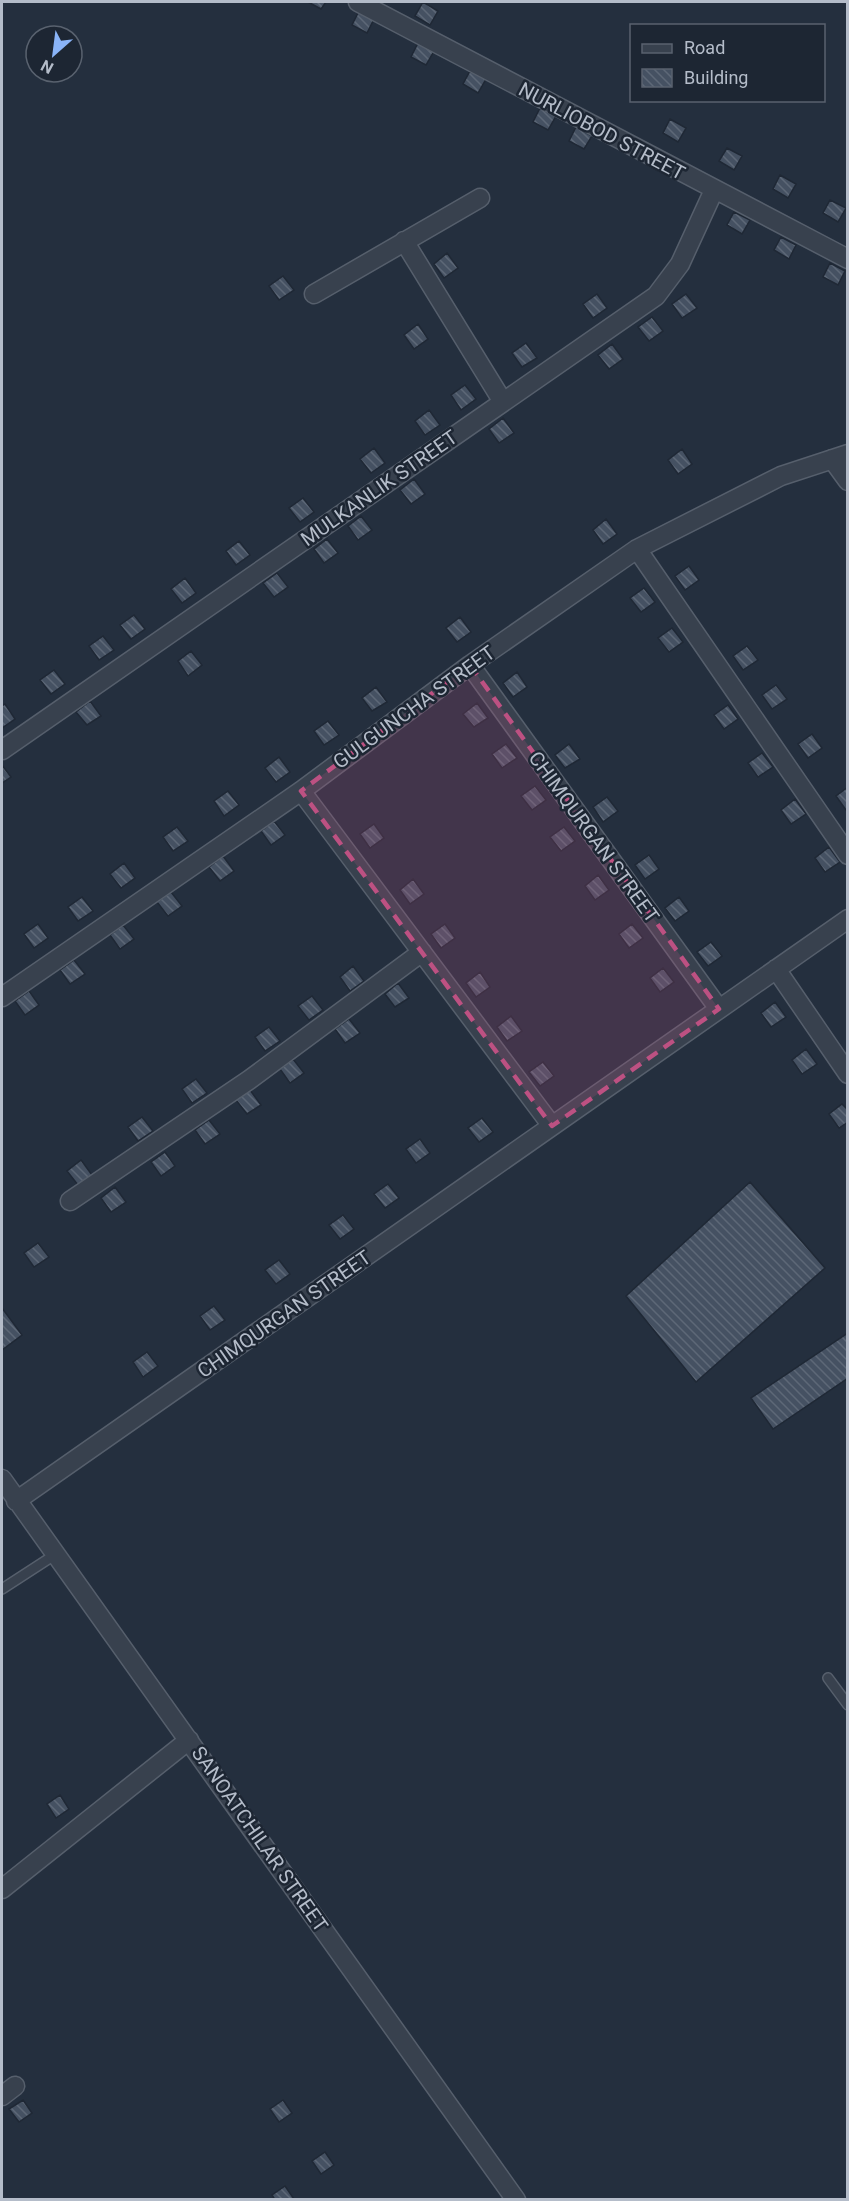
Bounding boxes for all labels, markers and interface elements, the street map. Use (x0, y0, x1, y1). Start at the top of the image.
north arrow (24, 24, 84, 84)
legend (630, 24, 825, 102)
text: Road (684, 37, 725, 58)
text: N (38, 56, 57, 78)
text: Building (684, 67, 748, 88)
street label: NURLIOBOD STREET (515, 77, 689, 185)
street label: MULKANLIK STREET (296, 425, 462, 551)
street label: GULGUNCHA STREET (328, 640, 500, 774)
street label: CHIMQURGAN STREET (524, 747, 664, 927)
street label: CHIMQURGAN STREET (193, 1245, 375, 1383)
street label: SANOATCHILAR STREET (187, 1742, 333, 1937)

